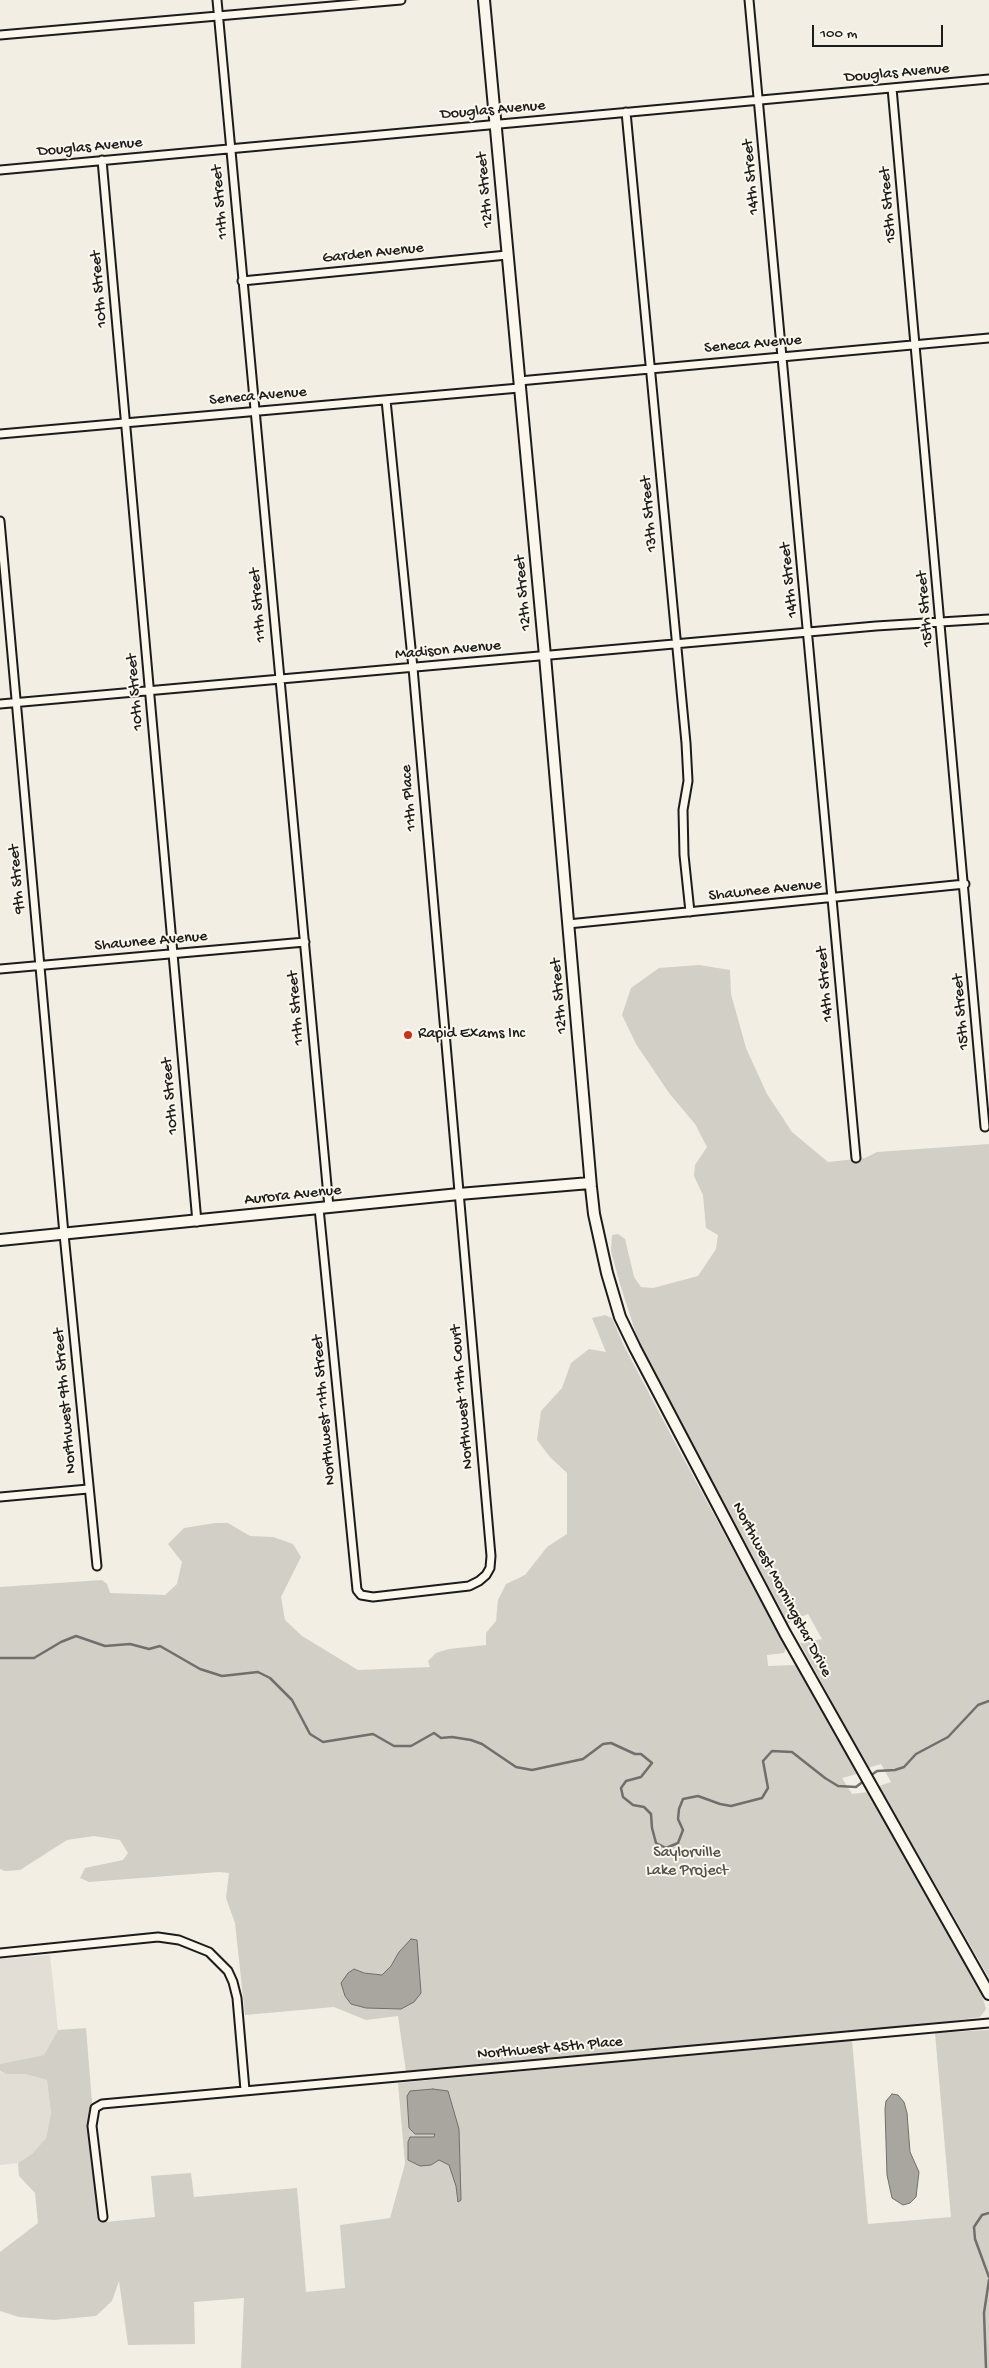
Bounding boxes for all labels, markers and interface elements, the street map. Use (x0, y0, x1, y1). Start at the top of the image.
scale bar (814, 15, 945, 47)
text: 100 m (820, 25, 857, 43)
street label: Douglas Avenue (844, 60, 950, 88)
street label: Douglas Avenue (440, 97, 546, 125)
street label: Douglas Avenue (37, 134, 143, 162)
street label: 14th Street (739, 139, 765, 215)
street label: 12th Street (473, 151, 499, 229)
street label: 11th Street (208, 164, 234, 240)
street label: 15th Street (876, 166, 902, 244)
street label: Garden Avenue (321, 239, 425, 269)
street label: 10th Street (87, 250, 113, 328)
street label: Seneca Avenue (703, 331, 803, 359)
street label: Seneca Avenue (208, 383, 308, 411)
street label: 13th Street (637, 475, 663, 553)
street label: 14th Street (777, 541, 803, 619)
street label: 12th Street (511, 554, 537, 632)
street label: 11th Street (246, 567, 272, 643)
street label: 15th Street (913, 570, 939, 648)
street label: Madison Avenue (394, 637, 502, 665)
street label: 10th Street (123, 653, 149, 731)
street label: 11th Place (398, 764, 422, 832)
street label: 9th Street (5, 843, 31, 915)
street label: Shawnee Avenue (708, 876, 822, 906)
street label: Shawnee Avenue (94, 927, 208, 957)
street label: 14th Street (813, 946, 839, 1022)
street label: 12th Street (547, 957, 573, 1035)
street label: 11th Street (284, 970, 310, 1046)
street label: 15th Street (949, 973, 975, 1051)
place label: Rapid Exams Inc (418, 1025, 525, 1045)
marker: Rapid Exams Inc (402, 1029, 414, 1041)
street label: 10th Street (158, 1057, 184, 1135)
street label: Aurora Avenue (244, 1181, 342, 1211)
street label: Northwest 11th Court (447, 1324, 479, 1470)
street label: Northwest 9th Street (50, 1327, 82, 1475)
street label: Northwest 11th Street (309, 1334, 341, 1486)
street label: Northwest Morningstar Drive (727, 1499, 835, 1681)
park label: Saylorville Lake Project (646, 1844, 728, 1882)
street label: Northwest 45th Place (476, 2033, 624, 2065)

